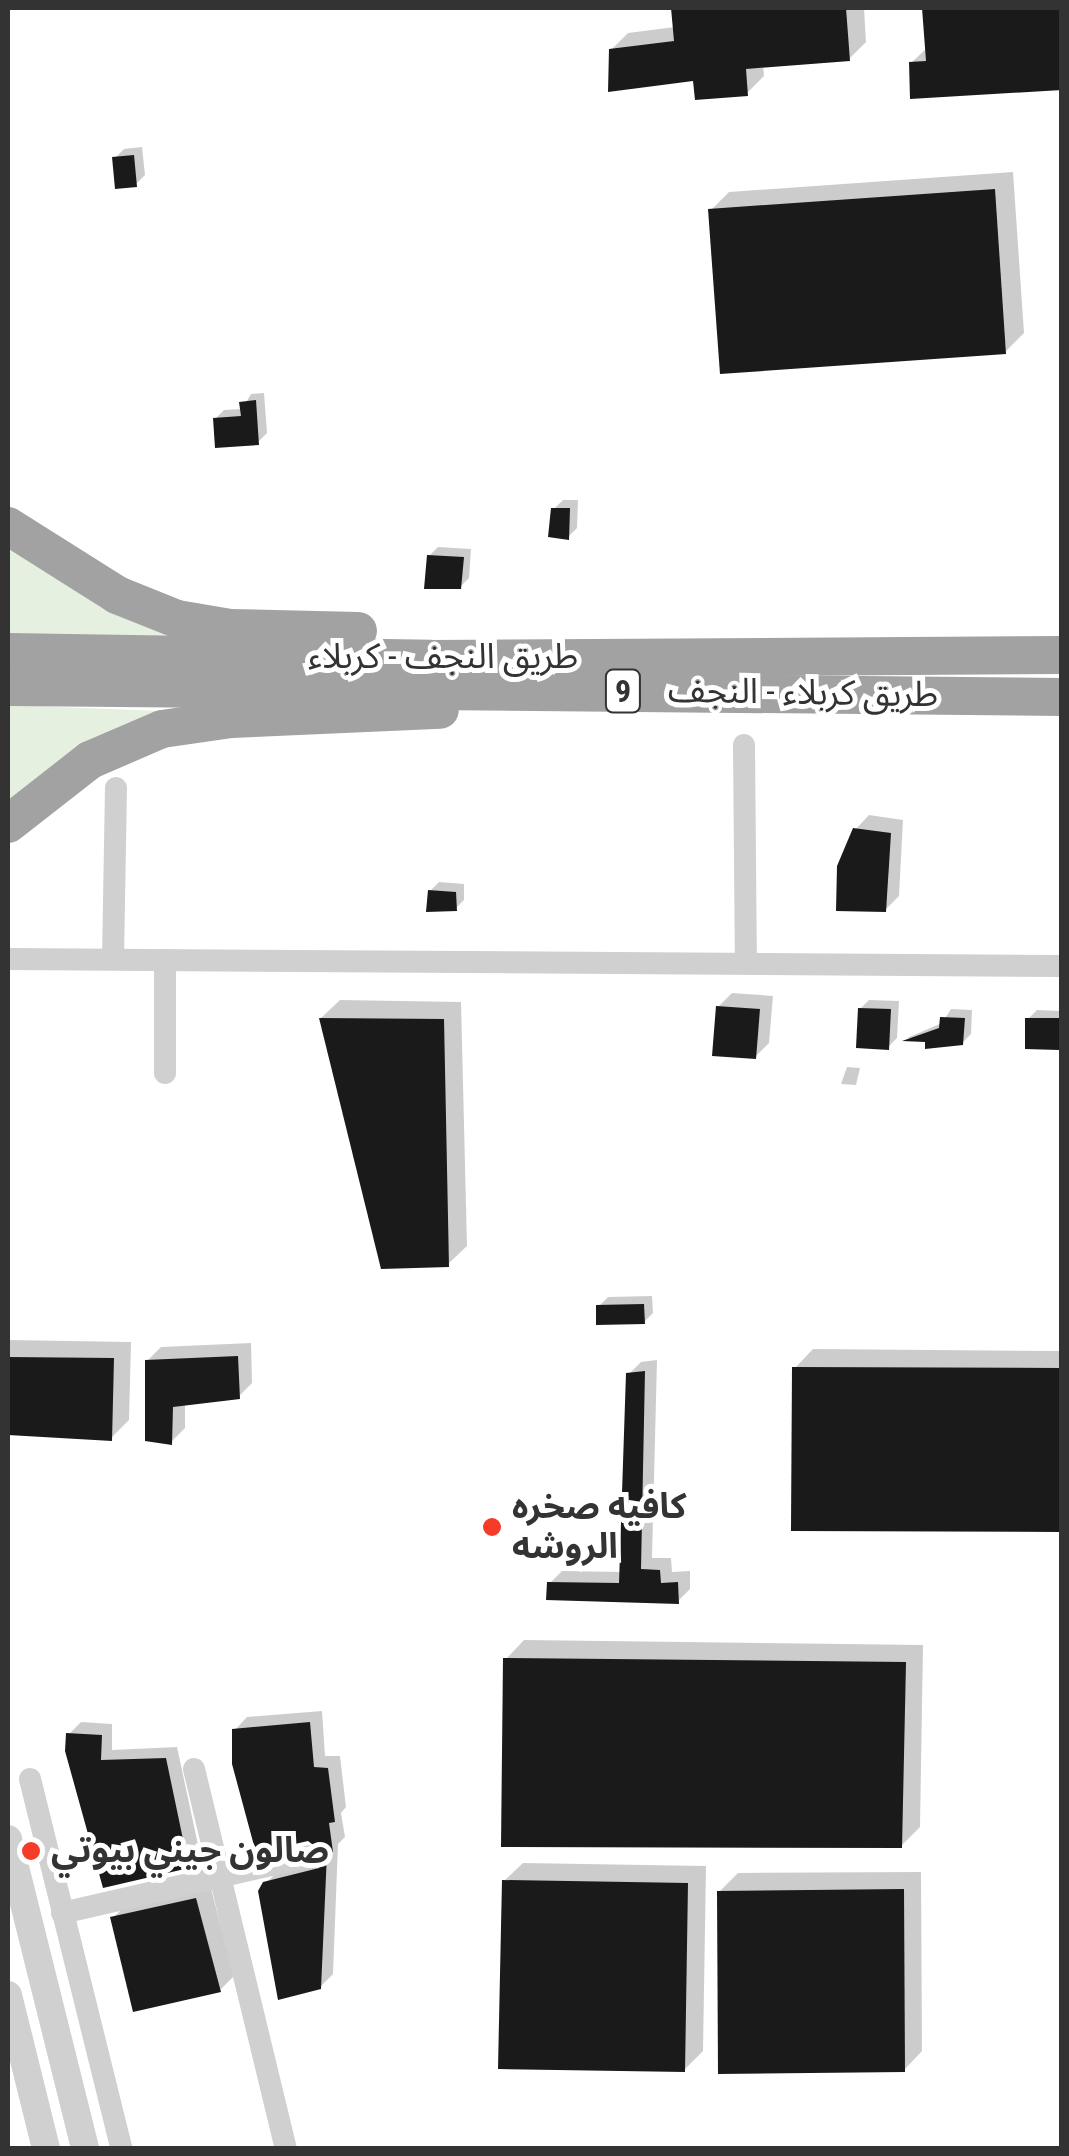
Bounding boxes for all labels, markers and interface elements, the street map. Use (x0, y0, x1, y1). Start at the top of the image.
street label: طريق النجف - کربلاء (308, 636, 578, 678)
road number: 9 (603, 664, 643, 718)
street label: طريق کربلاء - النجف (668, 670, 938, 716)
place label: كافيه صخره الروشه (512, 1486, 686, 1568)
marker: كافيه صخره الروشه (481, 1516, 503, 1538)
place label: صالون جيني بيوتي (51, 1830, 329, 1872)
marker: صالون جيني بيوتي (20, 1840, 42, 1862)

